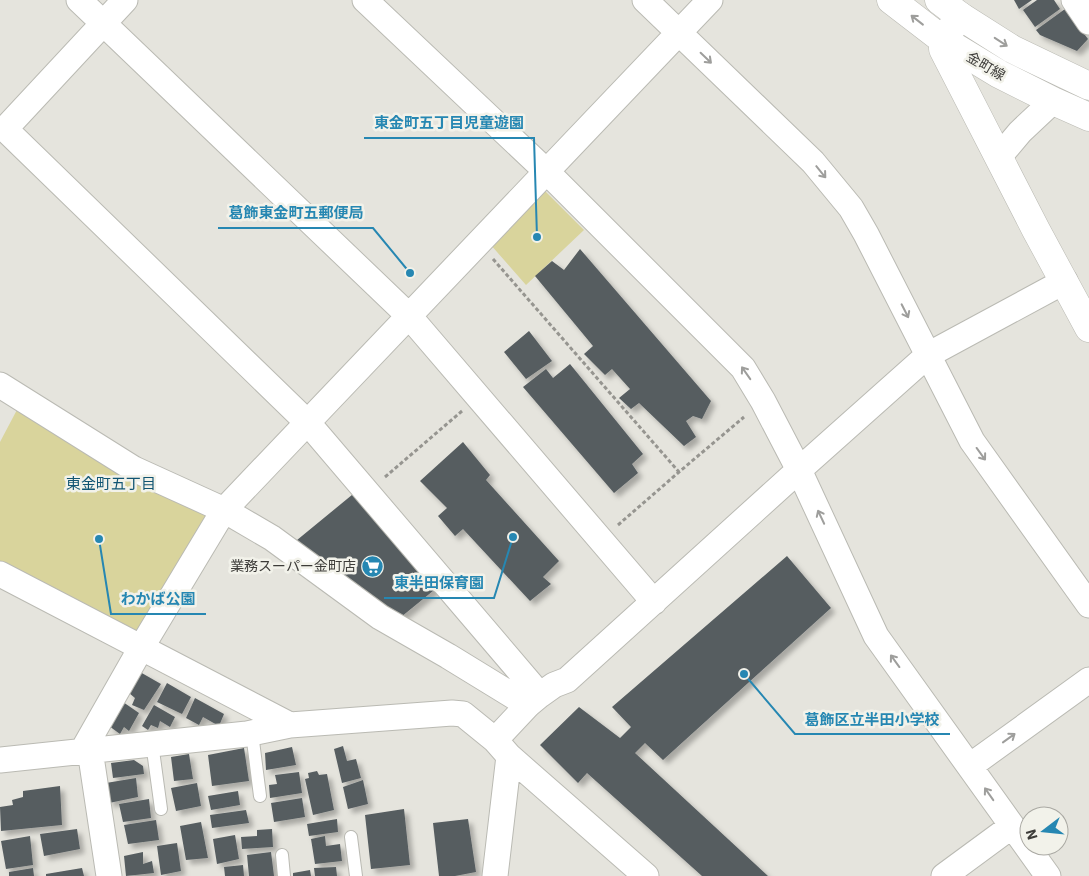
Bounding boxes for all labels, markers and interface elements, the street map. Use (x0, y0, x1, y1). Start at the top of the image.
one-way arrow (911, 15, 924, 26)
one-way arrow (993, 37, 1007, 47)
street label: 金町線 (963, 48, 1009, 84)
one-way arrow (700, 52, 712, 64)
callout: 東金町五丁目児童遊園 (364, 108, 534, 138)
text: 東金町五丁目児童遊園 (374, 113, 524, 132)
one-way arrow (816, 166, 827, 179)
callout: 葛飾東金町五郵便局 (218, 198, 373, 228)
text: 葛飾東金町五郵便局 (228, 203, 364, 222)
one-way arrow (901, 303, 910, 318)
one-way arrow (741, 366, 751, 380)
one-way arrow (976, 447, 986, 461)
district label: 東金町五丁目 (66, 474, 156, 493)
one-way arrow (815, 510, 825, 525)
supermarket icon: 業務スーパー金町店 (360, 554, 384, 578)
place label: 業務スーパー金町店 (230, 557, 356, 575)
callout: 東半田保育園 (384, 568, 494, 598)
text: 東半田保育園 (394, 573, 484, 592)
callout: わかば公園 (111, 584, 206, 614)
text: わかば公園 (120, 589, 196, 608)
one-way arrow (889, 655, 900, 669)
callout: 葛飾区立半田小学校 (795, 704, 950, 734)
text: 葛飾区立半田小学校 (804, 710, 940, 729)
one-way arrow (1002, 733, 1016, 743)
one-way arrow (984, 787, 994, 801)
north arrow (1019, 806, 1069, 856)
text: N (1021, 827, 1042, 842)

